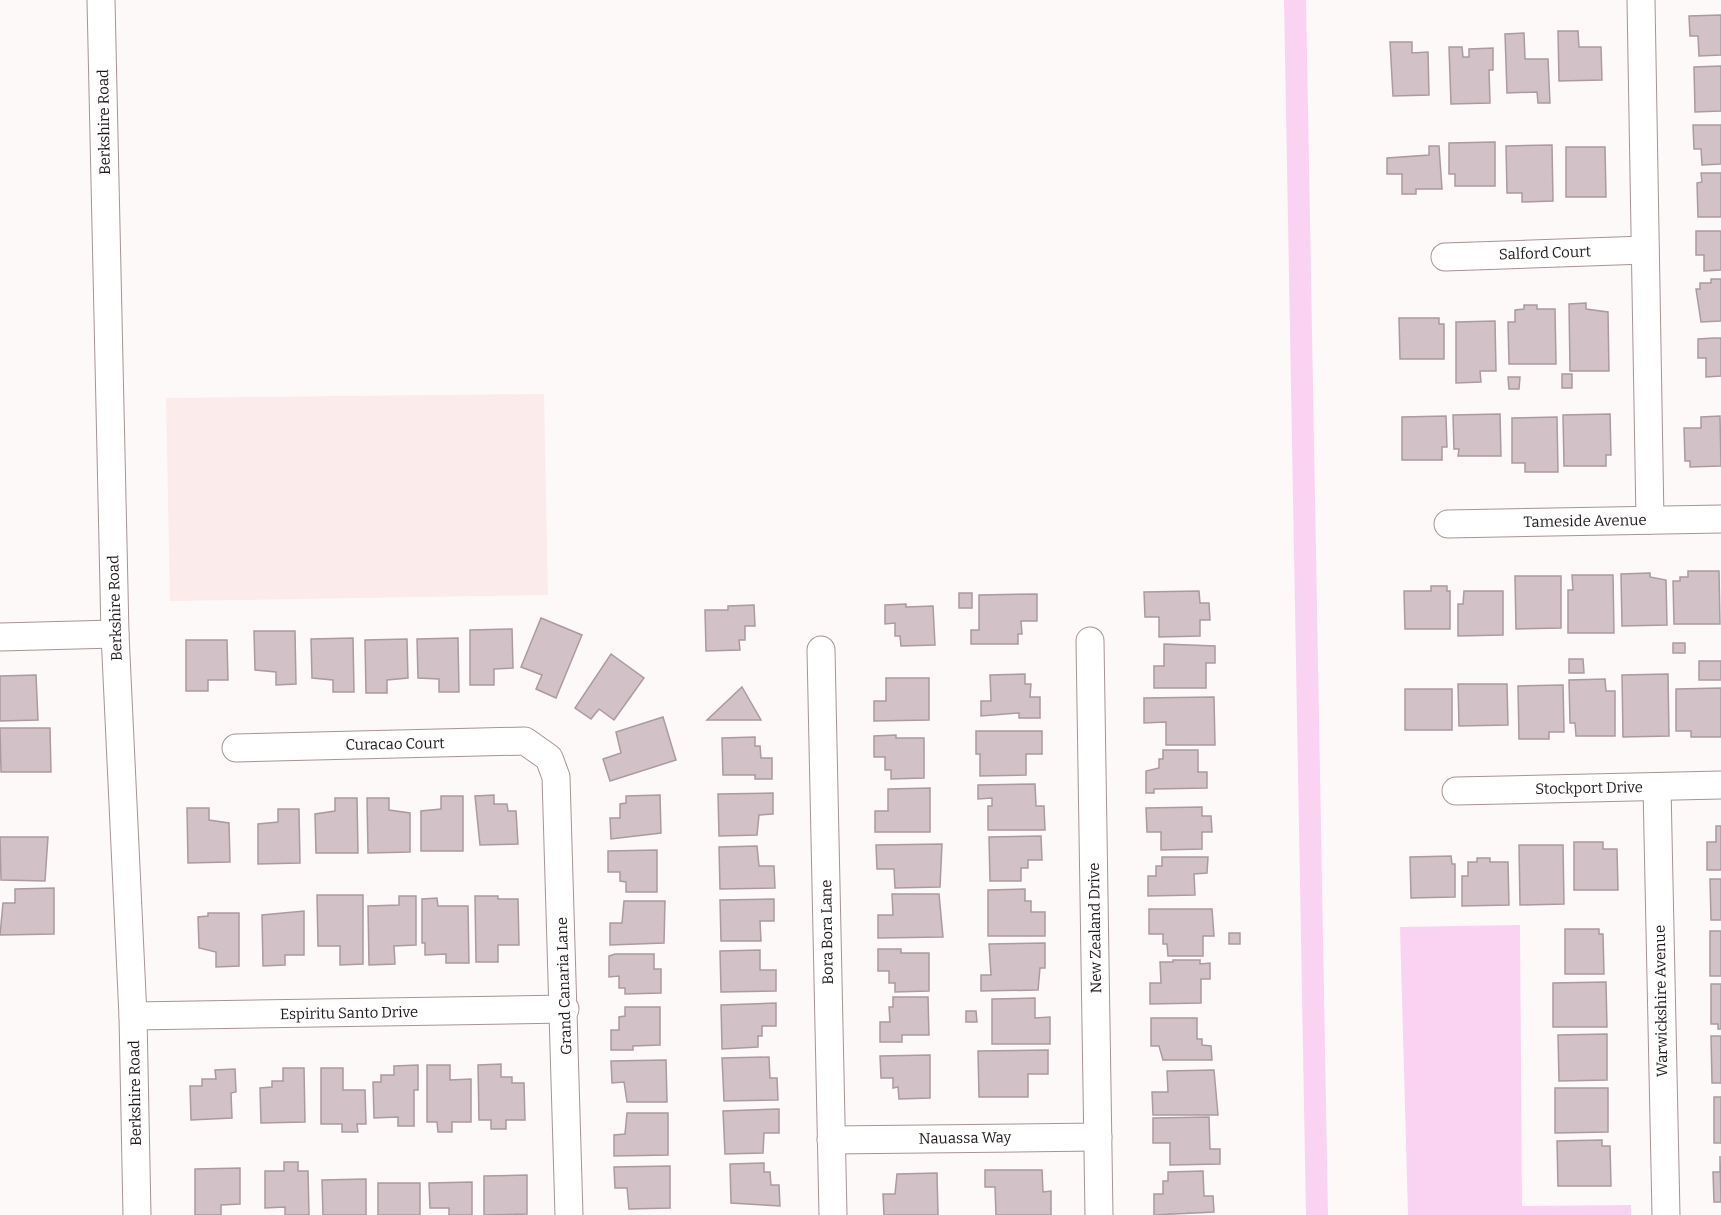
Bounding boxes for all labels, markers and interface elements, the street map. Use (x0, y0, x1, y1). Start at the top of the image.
street label: Berkshire Road (94, 69, 114, 175)
street label: Salford Court (1499, 242, 1592, 264)
street label: Tameside Avenue (1523, 511, 1647, 531)
street label: Berkshire Road (104, 555, 126, 661)
street label: Curacao Court (345, 734, 445, 754)
street label: Stockport Drive (1535, 778, 1643, 798)
street label: New Zealand Drive (1085, 862, 1105, 994)
street label: Bora Bora Lane (817, 879, 837, 985)
street label: Grand Canaria Lane (553, 917, 575, 1055)
street label: Warwickshire Avenue (1651, 925, 1671, 1077)
street label: Espiritu Santo Drive (280, 1003, 418, 1023)
street label: Berkshire Road (125, 1040, 145, 1146)
street label: Nauassa Way (919, 1128, 1012, 1148)

